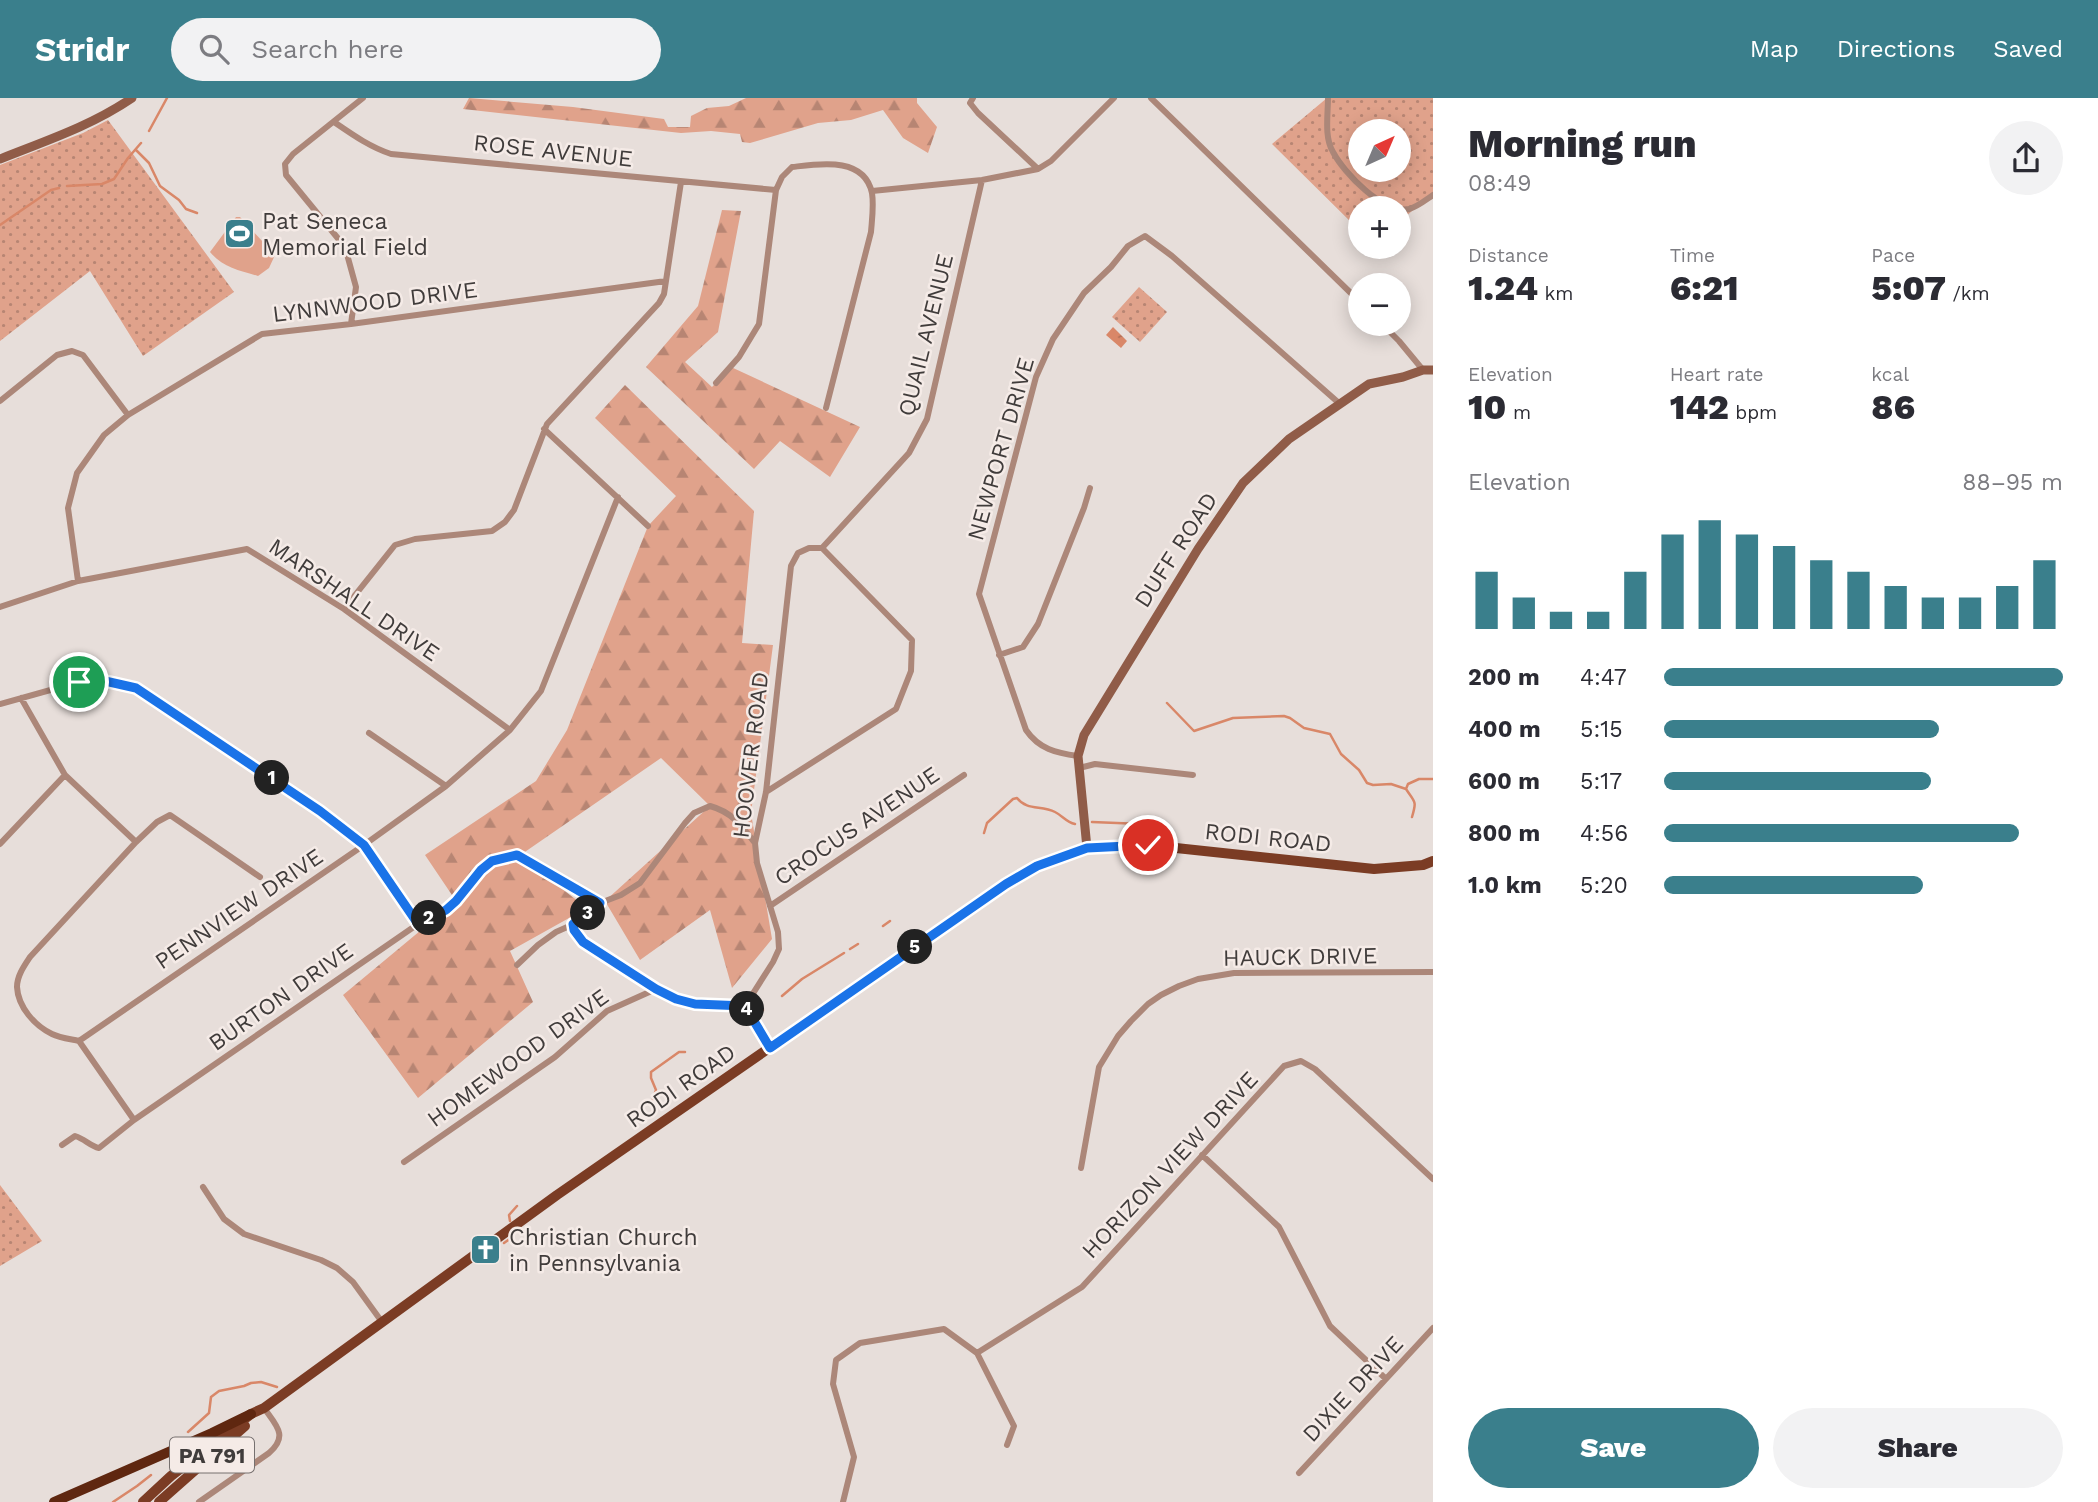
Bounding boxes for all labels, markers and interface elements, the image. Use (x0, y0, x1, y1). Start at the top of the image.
search box (171, 18, 661, 81)
text: Stridr (35, 30, 129, 69)
icon: search (195, 30, 233, 68)
text: Search here (251, 34, 404, 64)
text: Map (1750, 35, 1799, 63)
text: Directions (1837, 35, 1955, 63)
text: Saved (1993, 35, 2063, 63)
north arrow (1348, 119, 1410, 182)
map controls (1348, 119, 1411, 336)
button: share (1989, 121, 2063, 195)
text: Morning run (1468, 122, 1697, 166)
street label: ROSE AVENUE (472, 129, 634, 173)
text: 08:49 (1468, 170, 1532, 197)
button: + (1348, 196, 1411, 259)
place label: Pat Seneca Memorial Field (262, 208, 428, 261)
sports icon: Pat Seneca Memorial Field (222, 217, 256, 251)
text: Distance (1468, 244, 1549, 267)
text: Time (1670, 244, 1715, 267)
text: Pace (1871, 244, 1915, 267)
street label: QUAIL AVENUE (893, 251, 959, 419)
text: 1.24 (1468, 267, 1538, 309)
text: 6:21 (1670, 267, 1739, 309)
text: 5:07 (1871, 267, 1946, 309)
button: − (1348, 273, 1411, 336)
street label: LYNNWOOD DRIVE (271, 276, 479, 328)
text: km (1538, 282, 1573, 305)
text: /km (1946, 282, 1990, 305)
street label: NEWPORT DRIVE (962, 354, 1040, 544)
text: Elevation (1468, 363, 1553, 386)
text: Heart rate (1670, 363, 1764, 386)
text: kcal (1871, 363, 1909, 386)
text: 10 (1468, 386, 1506, 428)
text: 142 (1670, 386, 1729, 428)
text: 86 (1871, 386, 1915, 428)
text: m (1506, 401, 1531, 424)
text: bpm (1729, 401, 1777, 424)
text: Elevation (1468, 469, 1571, 496)
text: 88–95 m (1962, 469, 2063, 496)
street label: DUFF ROAD (1129, 487, 1223, 613)
street label: MARSHALL DRIVE (264, 533, 444, 667)
pin (49, 652, 109, 712)
icon: arrive (60, 663, 98, 701)
text: 200 m (1468, 664, 1540, 691)
text: 4:47 (1580, 664, 1627, 691)
street label: HOOVER ROAD (727, 670, 775, 840)
text: 400 m (1468, 716, 1541, 743)
text: 5:15 (1580, 716, 1623, 743)
pin: 1 (254, 760, 290, 796)
street label: CROCUS AVENUE (769, 761, 945, 891)
text: 1 (267, 766, 276, 789)
text: 600 m (1468, 768, 1540, 795)
text: 5:17 (1580, 768, 1622, 795)
pin (1118, 815, 1178, 875)
street label: RODI ROAD (1203, 818, 1333, 858)
text: 800 m (1468, 820, 1540, 847)
text: 4:56 (1580, 820, 1628, 847)
icon: check (1129, 826, 1167, 864)
street label: PENNVIEW DRIVE (150, 843, 328, 975)
text: 1.0 km (1468, 872, 1542, 899)
text: 5:20 (1580, 872, 1628, 899)
pin: 3 (570, 896, 606, 930)
pin: 2 (412, 900, 446, 936)
text: 3 (582, 901, 593, 924)
text: 2 (423, 906, 434, 929)
pin: 5 (898, 930, 932, 964)
text: 5 (909, 935, 920, 958)
street label: BURTON DRIVE (204, 937, 358, 1057)
street label: HAUCK DRIVE (1223, 942, 1377, 972)
street label: HOMEWOOD DRIVE (422, 983, 614, 1133)
pin: 4 (730, 992, 764, 1026)
text: 4 (740, 997, 753, 1020)
street label: RODI ROAD (621, 1038, 741, 1134)
street label: HORIZON VIEW DRIVE (1076, 1066, 1264, 1264)
place label: Christian Church in Pennsylvania (509, 1224, 698, 1277)
church icon: Christian Church in Pennsylvania (469, 1233, 503, 1267)
street label: DIXIE DRIVE (1297, 1330, 1409, 1448)
button: Save (1468, 1408, 1759, 1488)
button: Share (1773, 1408, 2063, 1488)
road number: PA 791 (170, 1438, 254, 1472)

